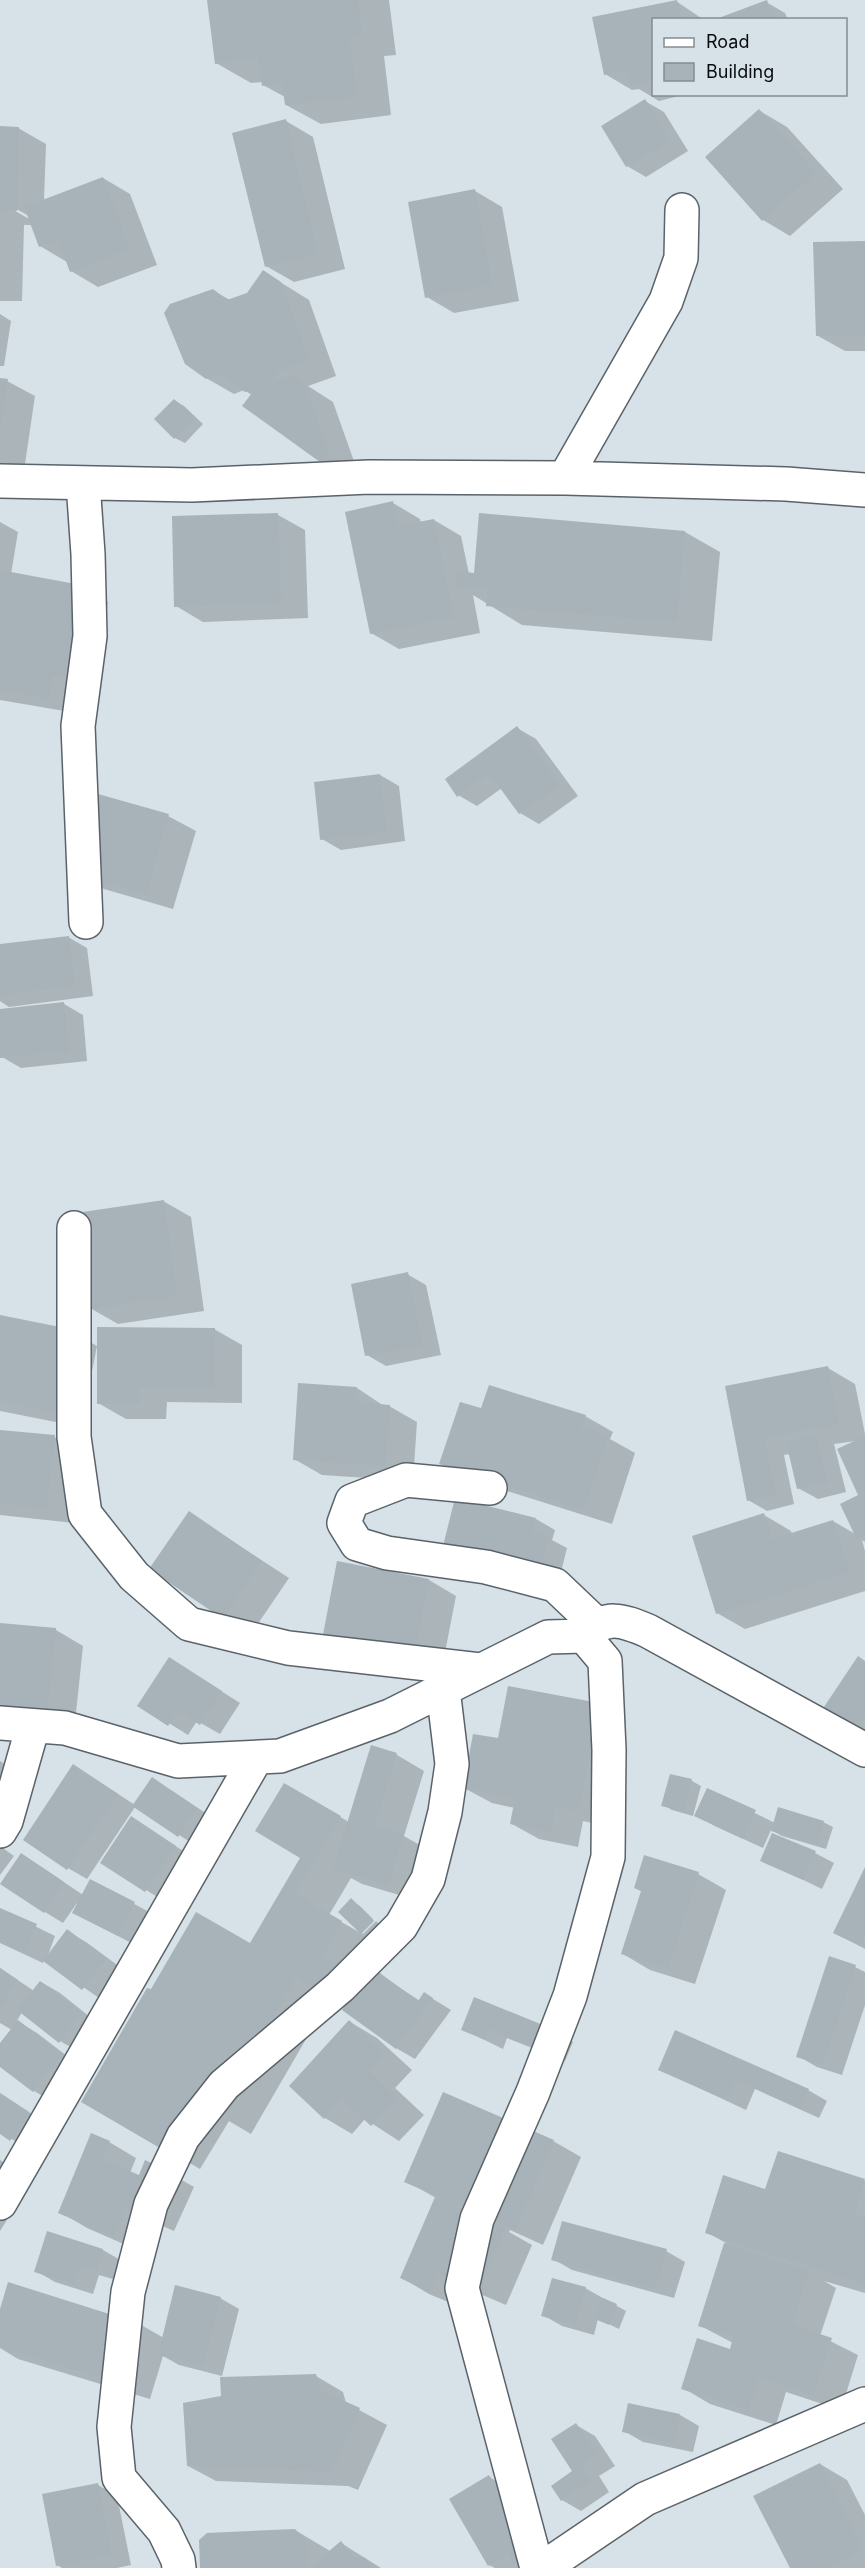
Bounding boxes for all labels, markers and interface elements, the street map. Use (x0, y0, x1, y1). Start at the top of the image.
legend (652, 18, 847, 96)
text: Road (706, 31, 749, 52)
text: Building (706, 61, 774, 82)

